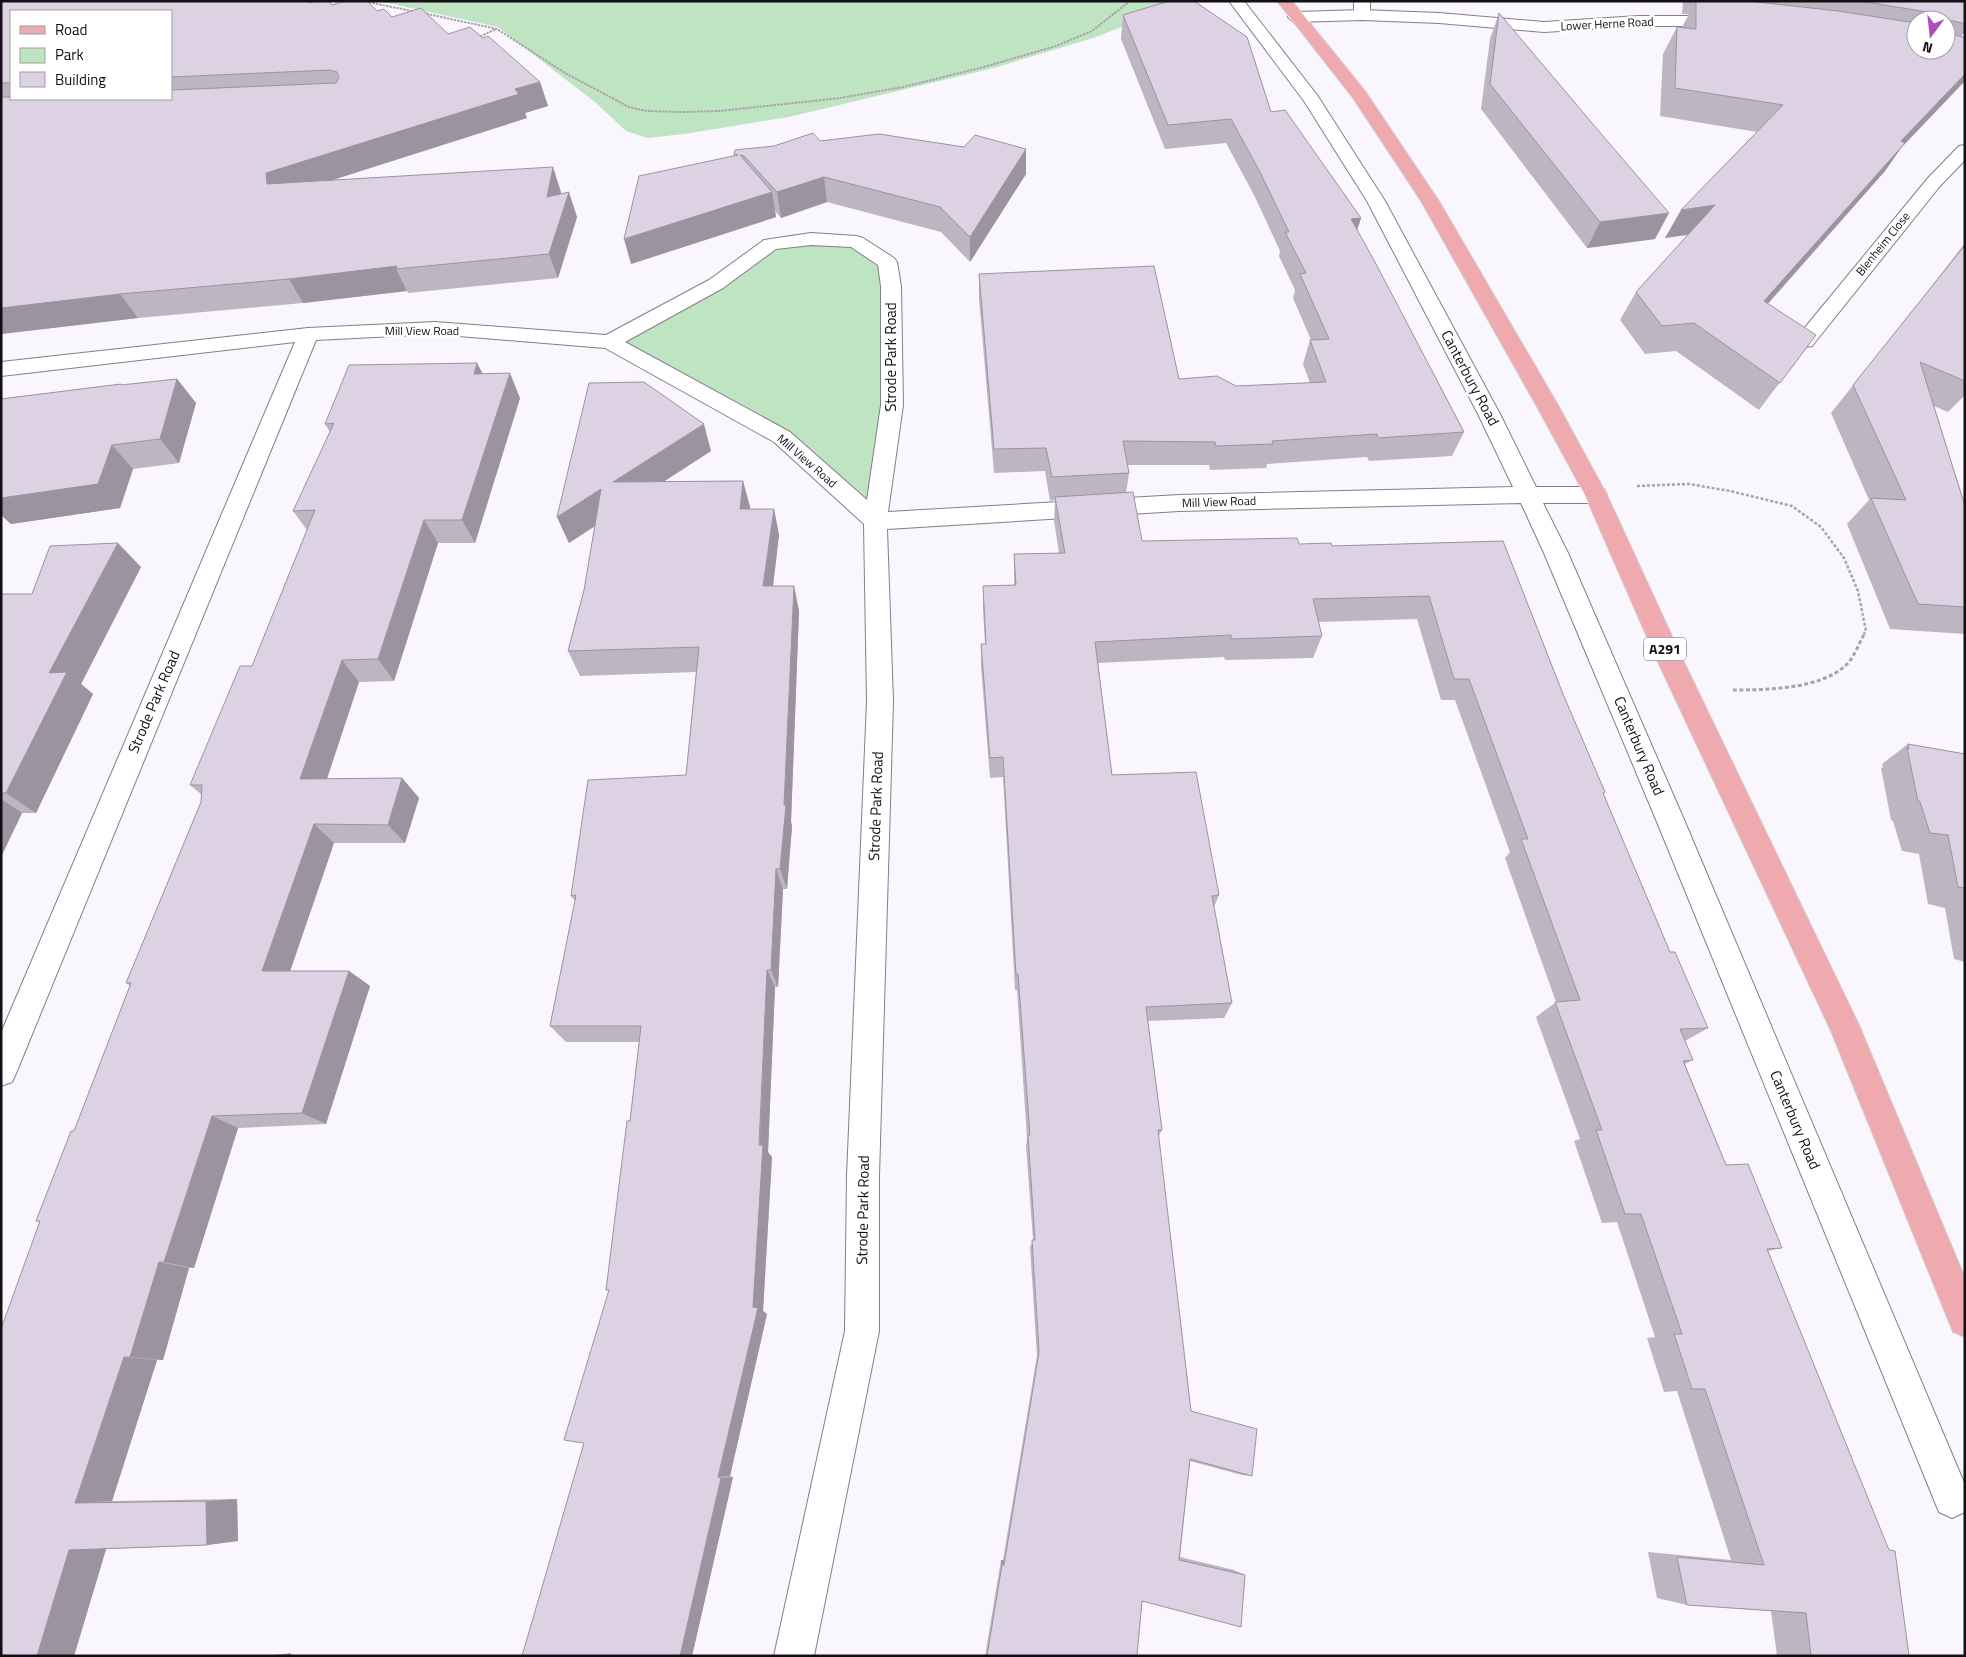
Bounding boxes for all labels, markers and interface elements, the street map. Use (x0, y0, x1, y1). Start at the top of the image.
legend (10, 10, 172, 100)
north arrow (1906, 10, 1956, 60)
street label: Lower Herne Road (1560, 12, 1654, 35)
text: Road (55, 18, 87, 41)
text: N (1920, 37, 1935, 59)
text: Park (55, 43, 84, 66)
text: Building (55, 68, 106, 91)
street label: Blenheim Close (1851, 207, 1914, 280)
street label: Strode Park Road (879, 302, 902, 412)
street label: Mill View Road (385, 321, 459, 340)
street label: Canterbury Road (1435, 326, 1505, 430)
street label: Mill View Road (773, 429, 842, 492)
street label: Mill View Road (1182, 491, 1256, 512)
road number: A291 (1644, 638, 1686, 661)
street label: Strode Park Road (122, 647, 186, 757)
street label: Canterbury Road (1608, 693, 1671, 799)
street label: Strode Park Road (862, 751, 889, 861)
street label: Canterbury Road (1764, 1067, 1827, 1173)
street label: Strode Park Road (850, 1155, 875, 1265)

